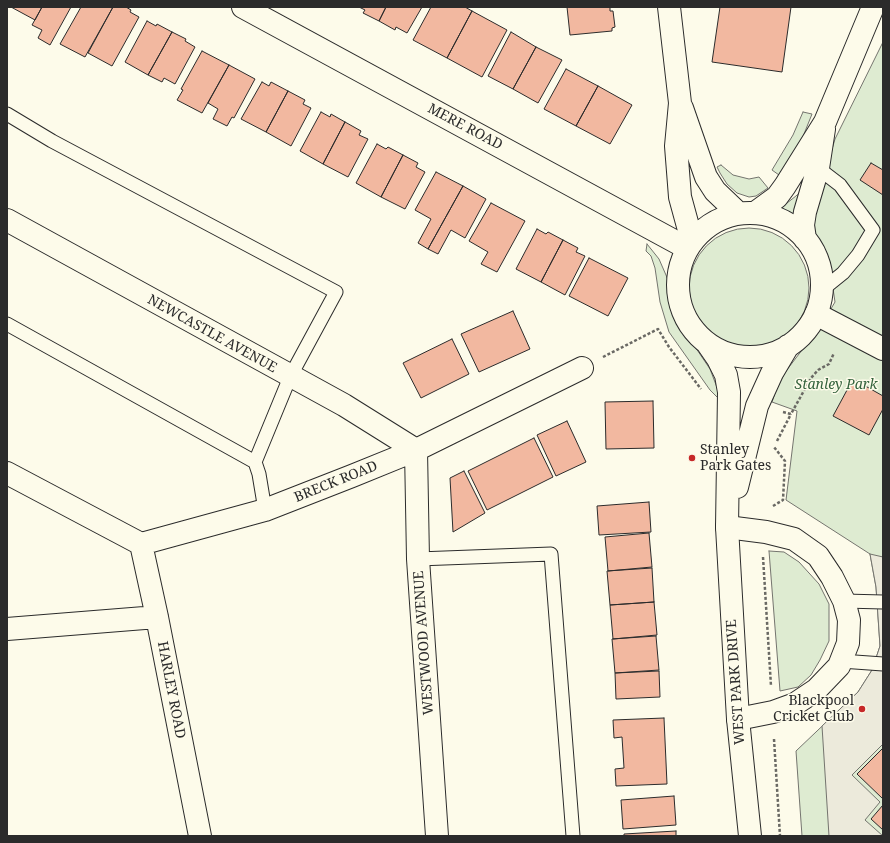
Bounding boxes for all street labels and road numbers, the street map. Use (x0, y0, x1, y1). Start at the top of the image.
street label: MERE ROAD (425, 100, 505, 154)
street label: NEWCASTLE AVENUE (144, 291, 280, 377)
street label: BRECK ROAD (292, 458, 380, 506)
street label: WESTWOOD AVENUE (411, 570, 437, 716)
street label: WEST PARK DRIVE (723, 619, 749, 745)
street label: HARLEY ROAD (153, 640, 189, 740)

